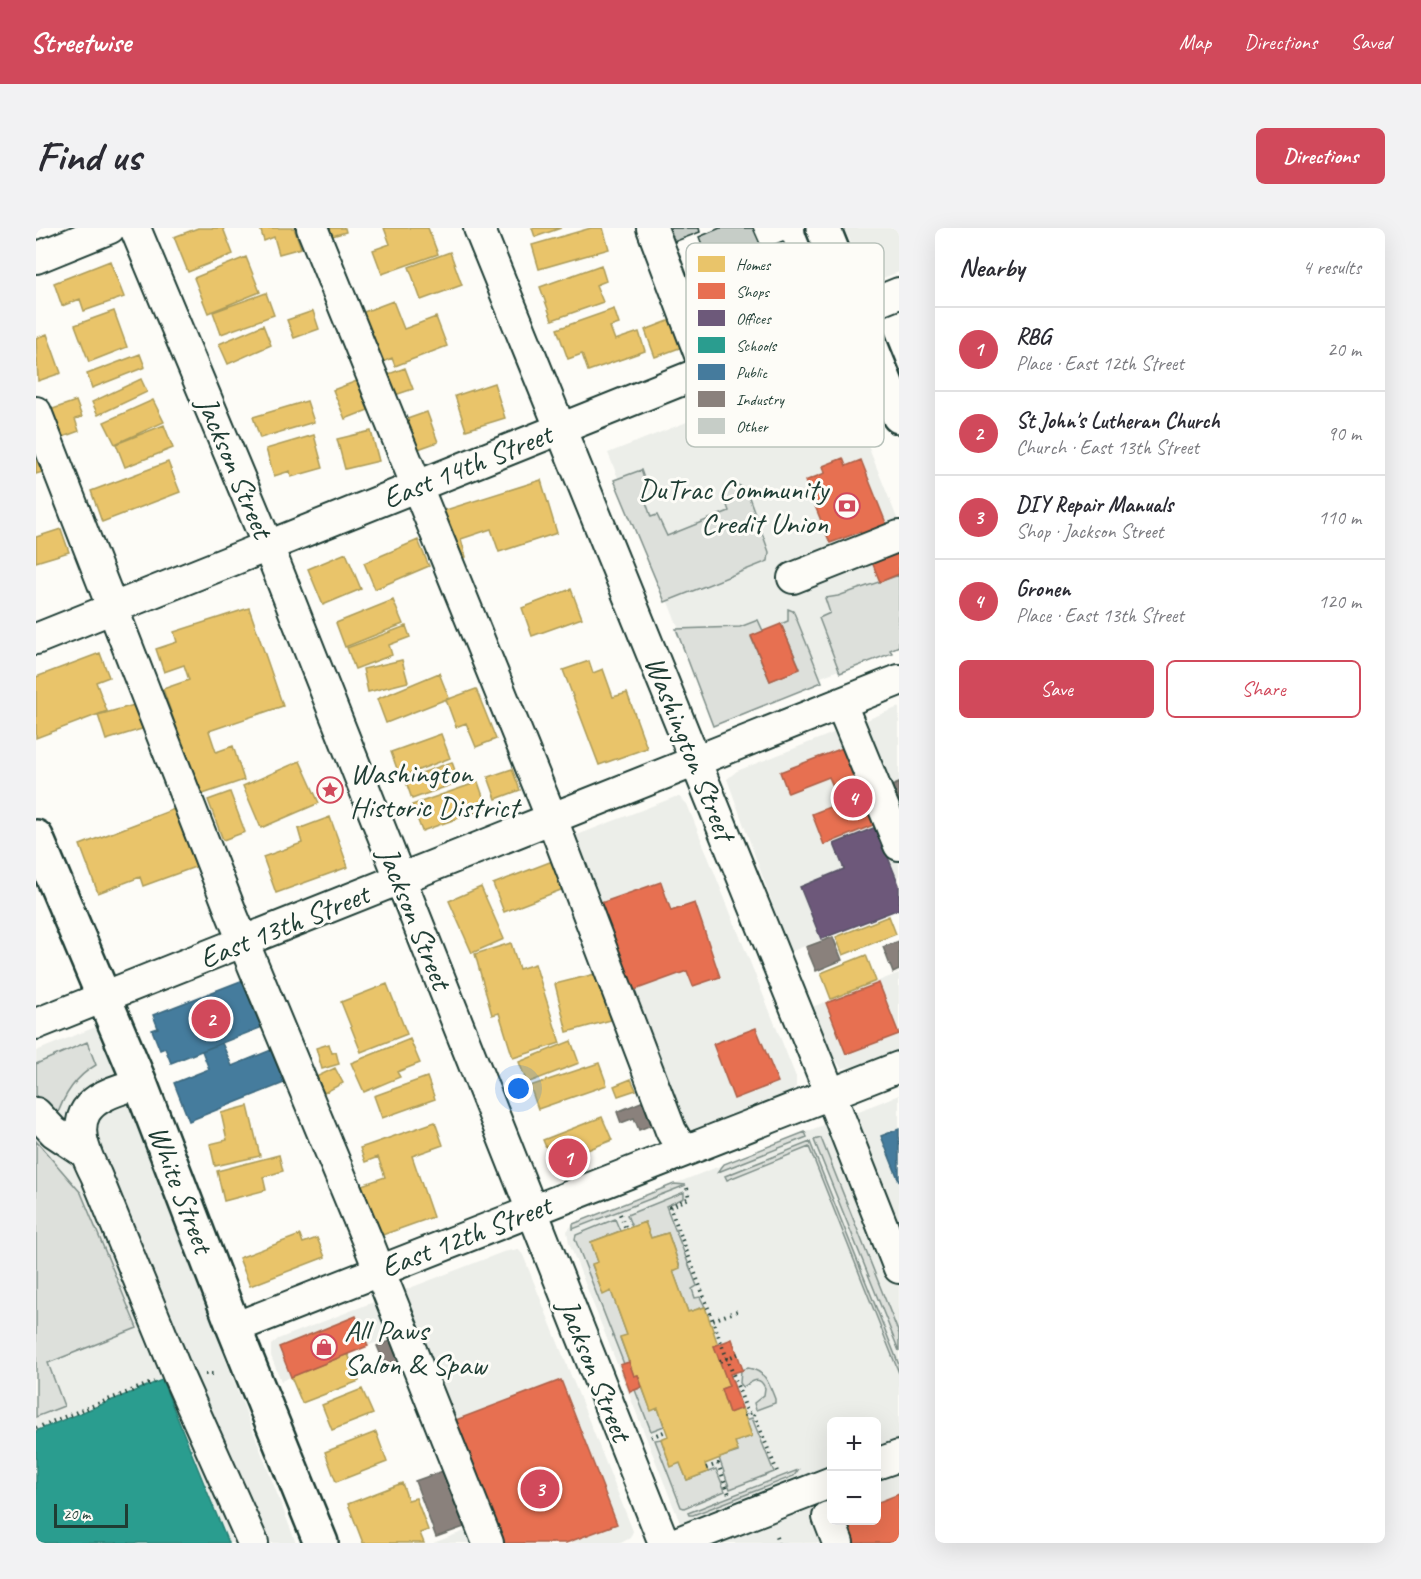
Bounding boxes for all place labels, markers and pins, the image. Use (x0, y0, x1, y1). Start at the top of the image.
place label: DuTrac Community Credit Union (638, 470, 831, 542)
bank icon: DuTrac Community Credit Union (832, 491, 862, 521)
place label: Washington Historic District (350, 754, 522, 826)
place icon: Washington Historic District (315, 775, 345, 805)
pin: 4 (834, 776, 872, 820)
pin: 2 (192, 996, 231, 1042)
pin: 1 (548, 1136, 588, 1180)
place label: All Paws Salon & Spaw (344, 1311, 489, 1383)
shop icon: All Paws Salon & Spaw (309, 1332, 339, 1362)
pin: 3 (520, 1466, 560, 1512)

